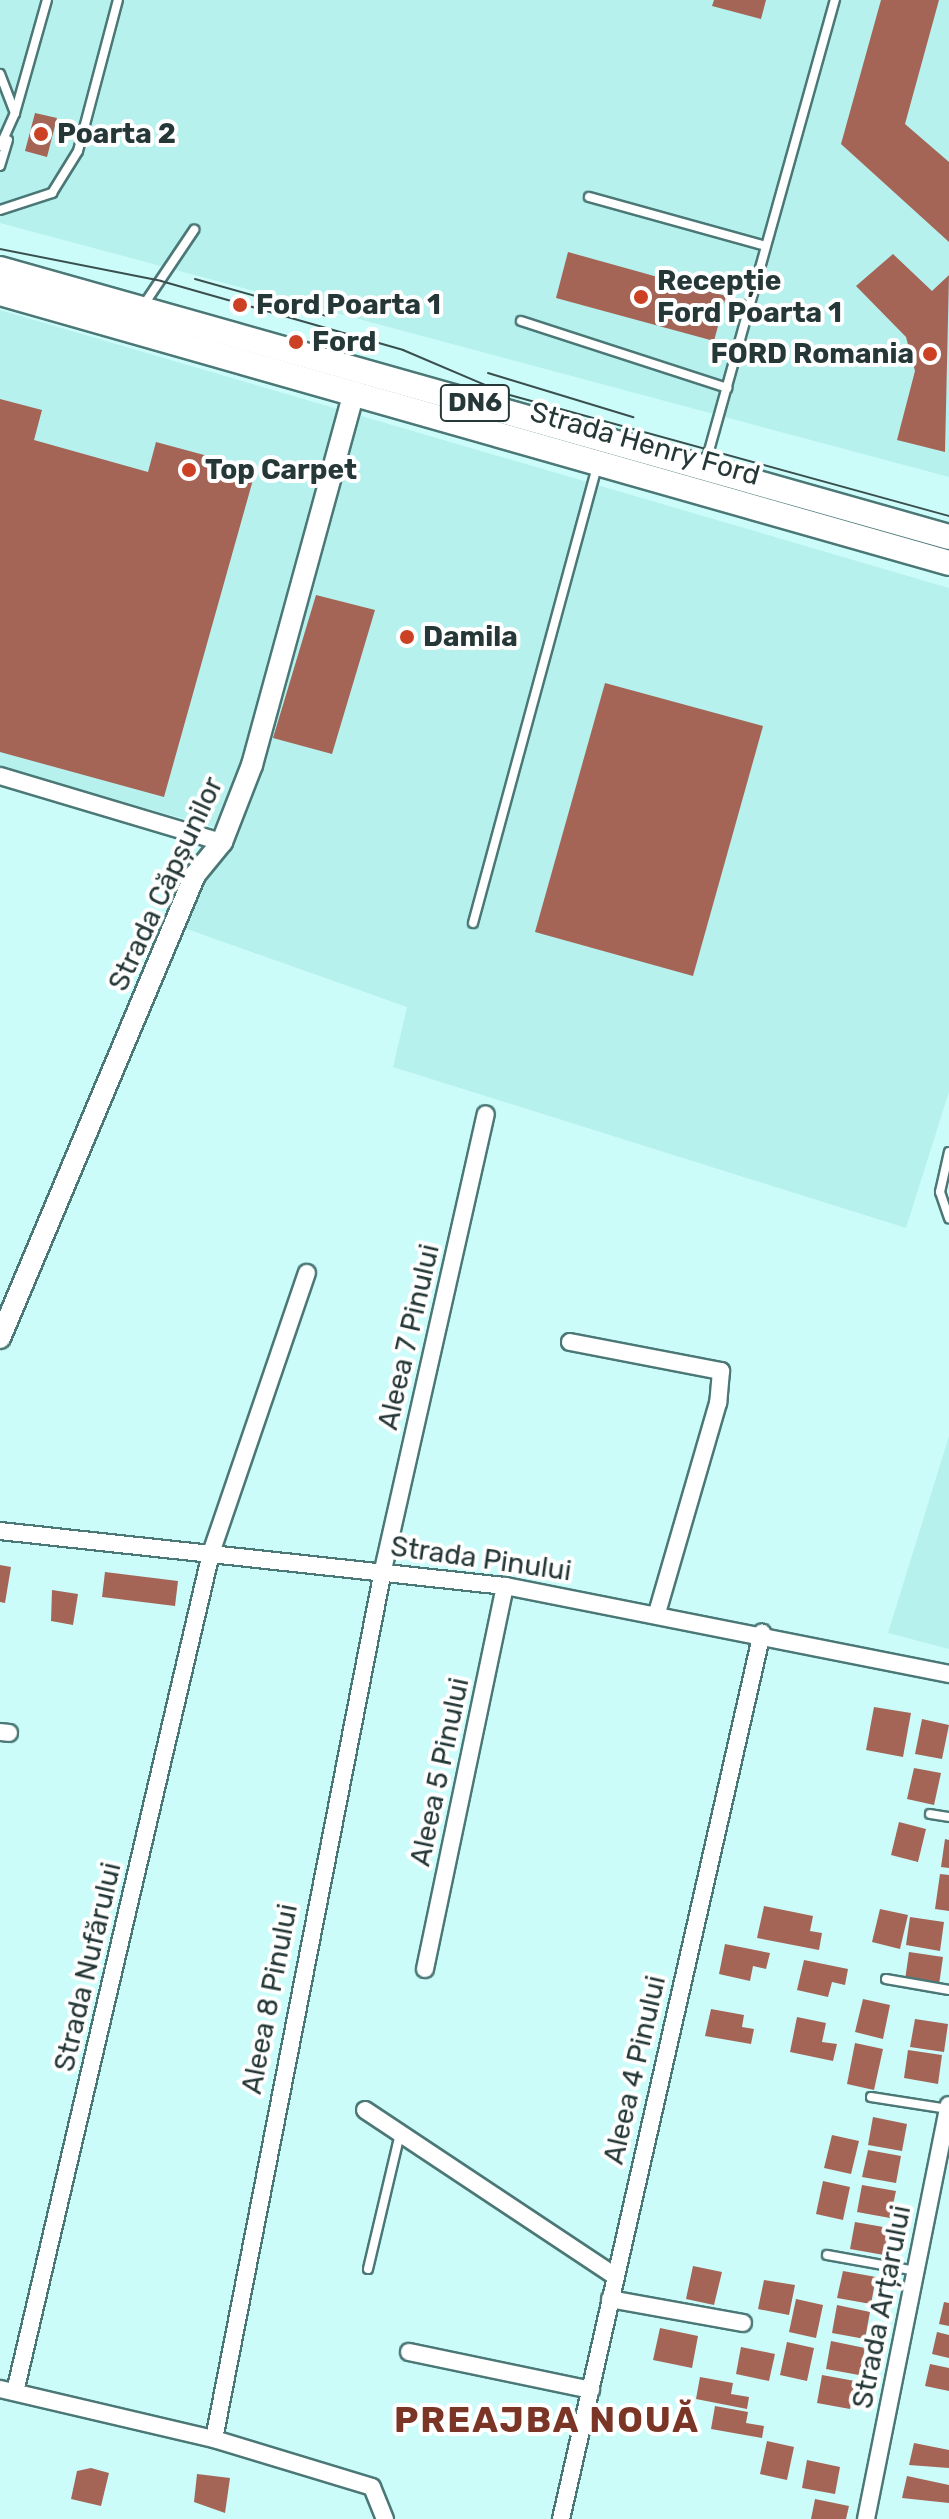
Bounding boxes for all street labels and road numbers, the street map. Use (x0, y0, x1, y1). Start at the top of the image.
road number: DN6 (439, 381, 511, 425)
street label: Strada Henry Ford (526, 395, 764, 493)
street label: Strada Căpșunilor (102, 772, 230, 996)
street label: Aleea 7 Pinului (371, 1241, 447, 1433)
street label: Strada Pinului (388, 1530, 574, 1588)
street label: Aleea 5 Pinului (404, 1675, 476, 1869)
street label: Strada Nufărului (48, 1859, 128, 2075)
street label: Aleea 8 Pinului (235, 1901, 305, 2097)
street label: Aleea 4 Pinului (597, 1972, 673, 2168)
street label: Strada Arțarului (846, 2202, 918, 2412)

